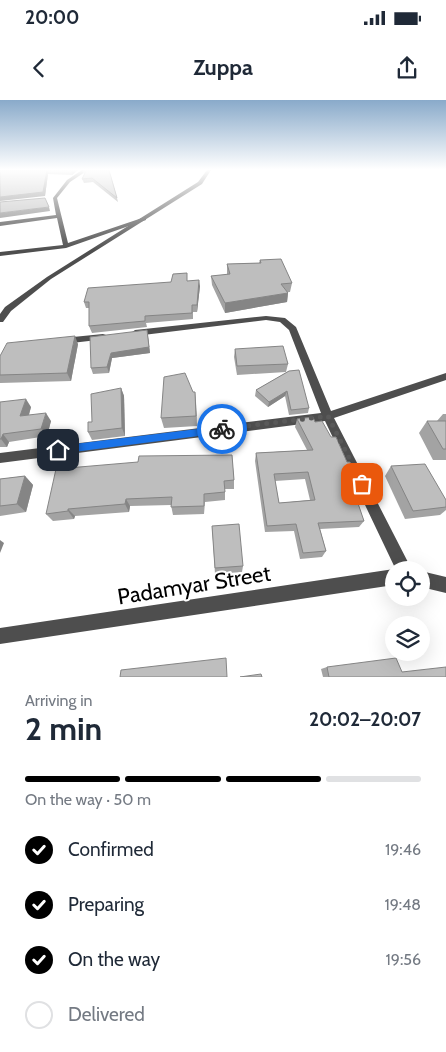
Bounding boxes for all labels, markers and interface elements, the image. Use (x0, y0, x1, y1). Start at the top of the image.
text: 20:00 (25, 6, 80, 29)
icon: back (25, 54, 53, 82)
text: Zuppa (193, 54, 253, 81)
icon: share (393, 54, 421, 82)
courier (197, 404, 247, 454)
icon: bike (208, 415, 236, 443)
pin (37, 429, 79, 471)
icon: home (44, 436, 72, 464)
pin (341, 463, 383, 505)
icon: bag (348, 470, 376, 498)
street label: Padamyar Street (116, 559, 273, 610)
map controls (385, 561, 430, 661)
button: locate (385, 561, 430, 606)
button: layers (385, 616, 430, 661)
text: Arriving in (25, 691, 92, 710)
text: 20:02–20:07 (309, 708, 421, 731)
text: 2 min (25, 709, 102, 748)
text: On the way · 50 m (25, 790, 151, 809)
icon: check (25, 836, 53, 864)
text: Confirmed (68, 838, 154, 861)
text: 19:46 (385, 840, 421, 859)
icon: check (25, 891, 53, 919)
text: Preparing (68, 893, 144, 916)
text: 19:48 (384, 895, 421, 914)
icon: check (25, 946, 53, 974)
text: On the way (68, 948, 160, 971)
text: 19:56 (386, 950, 421, 969)
text: Delivered (68, 1003, 145, 1026)

